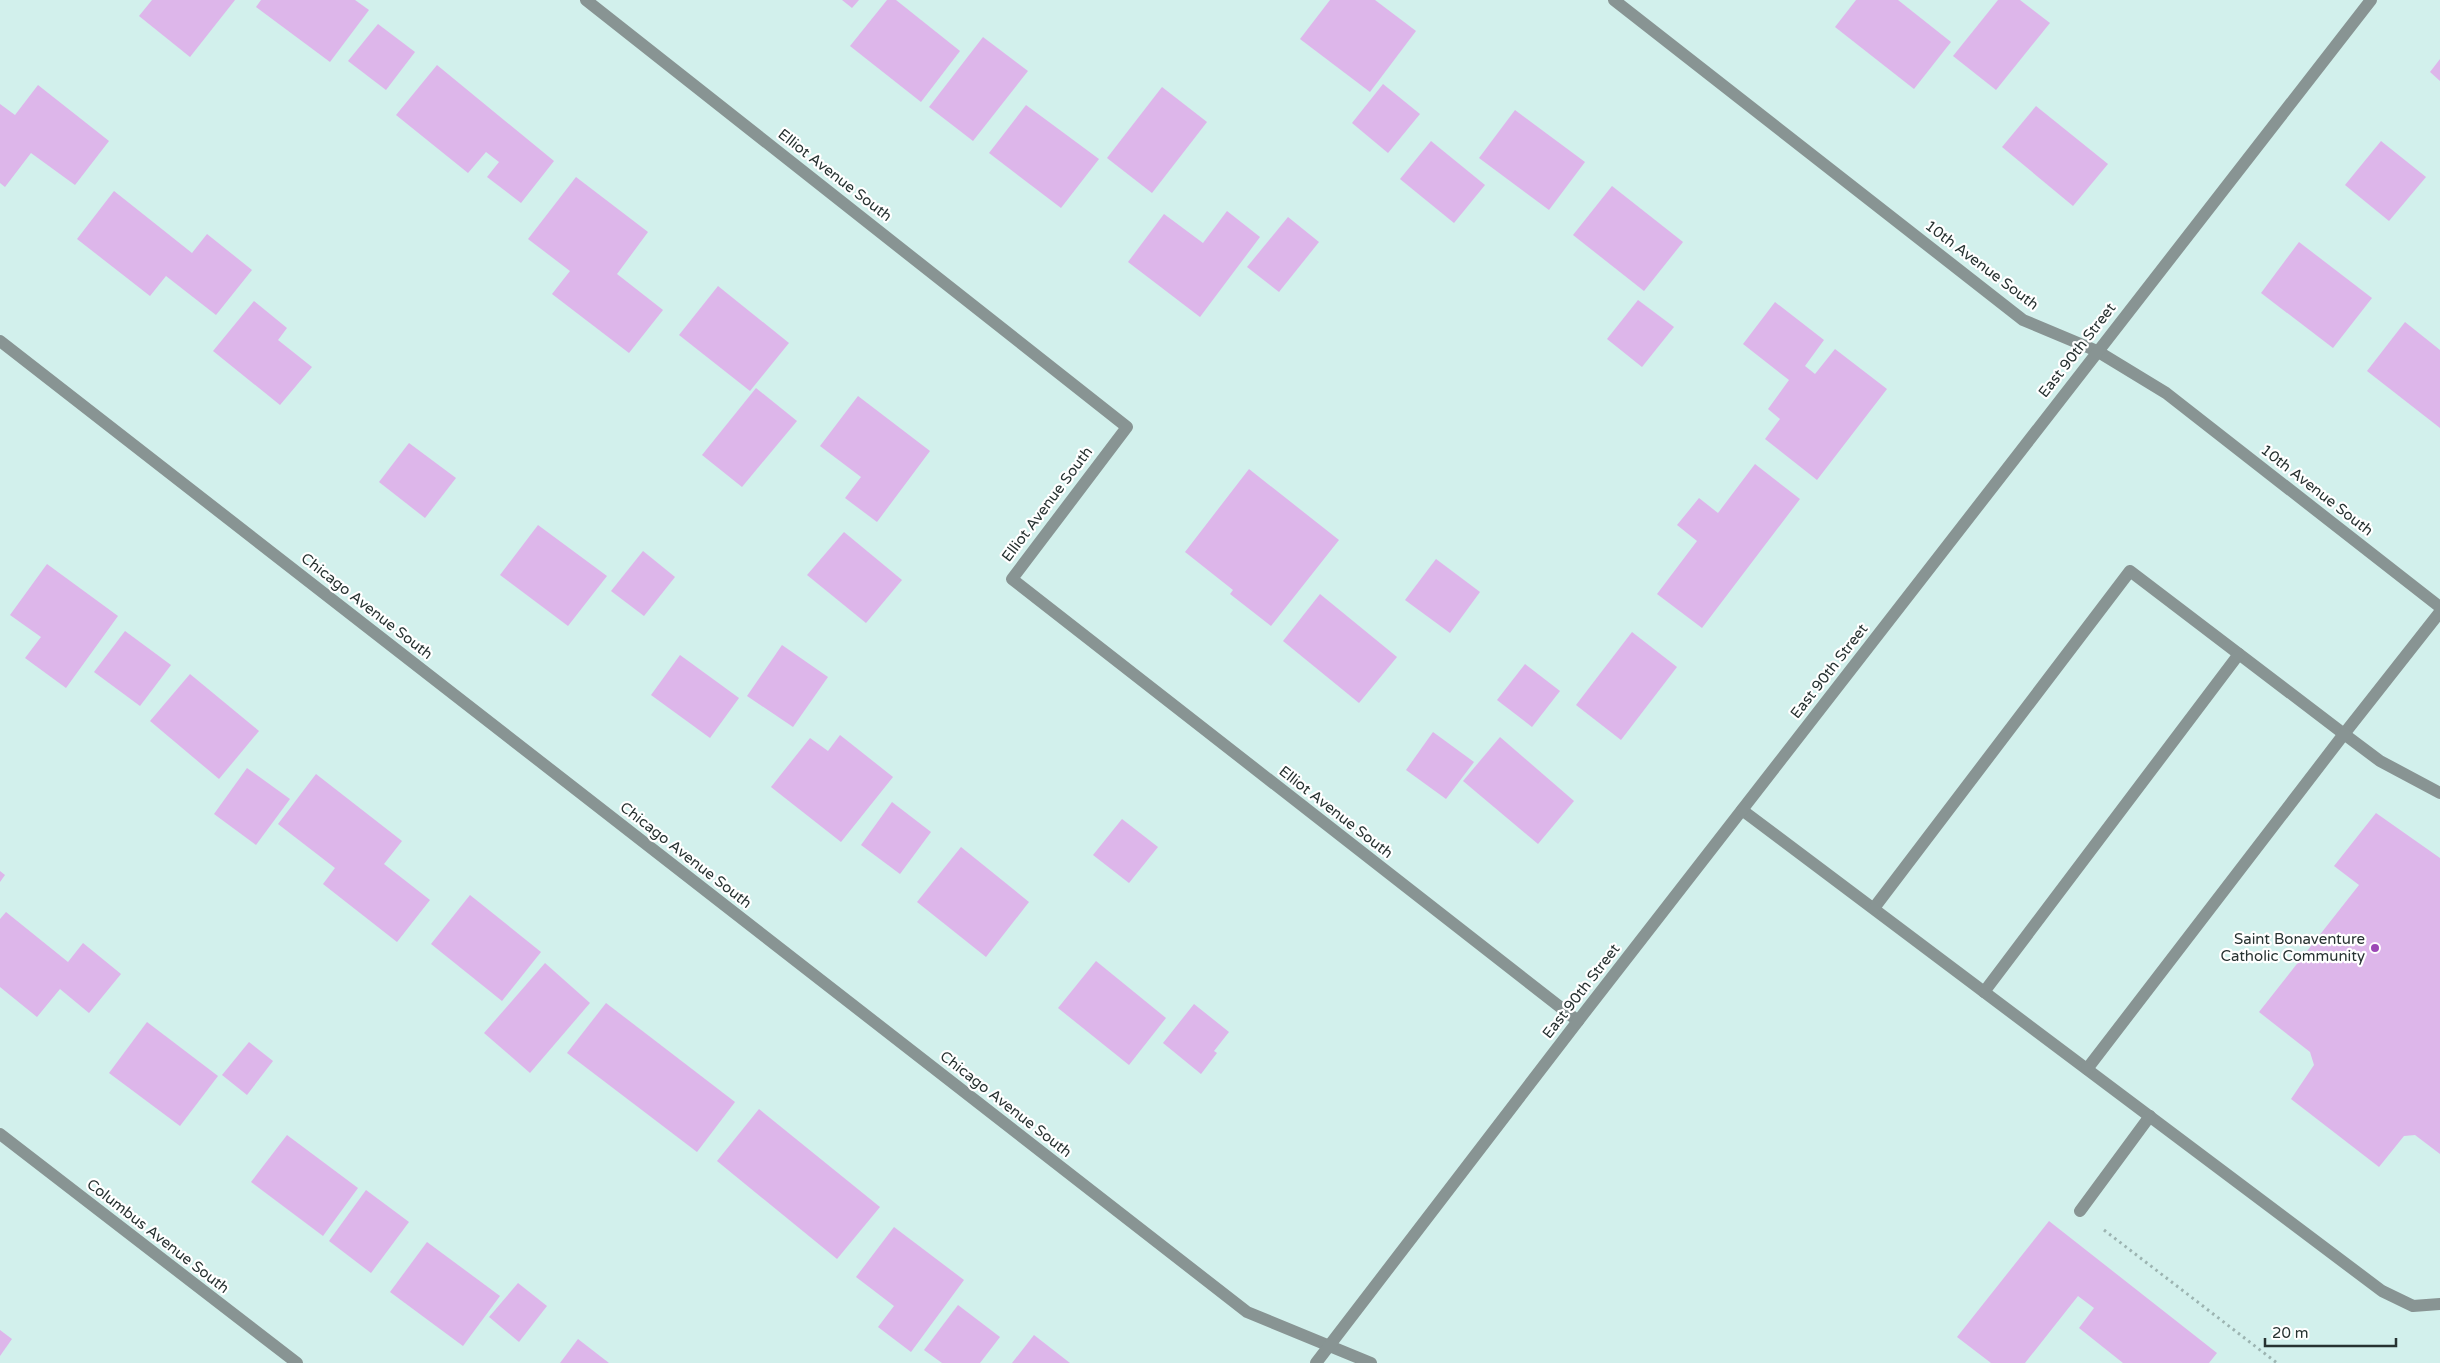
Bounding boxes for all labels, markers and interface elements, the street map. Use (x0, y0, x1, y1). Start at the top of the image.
street label: Elliot Avenue South (775, 125, 895, 225)
street label: 10th Avenue South (1922, 216, 2042, 314)
street label: East 90th Street (2034, 299, 2120, 401)
street label: 10th Avenue South (2257, 441, 2377, 539)
street label: Elliot Avenue South (998, 443, 1096, 565)
street label: Chicago Avenue South (298, 549, 436, 663)
street label: East 90th Street (1786, 620, 1872, 722)
street label: Elliot Avenue South (1276, 762, 1396, 862)
street label: Chicago Avenue South (617, 798, 755, 912)
place label: Saint Bonaventure Catholic Community (2220, 930, 2365, 965)
street label: East 90th Street (1538, 940, 1624, 1042)
marker: Saint Bonaventure Catholic Community (2369, 942, 2381, 954)
street label: Chicago Avenue South (937, 1047, 1075, 1161)
street label: Columbus Avenue South (83, 1175, 233, 1297)
scale bar (2265, 1316, 2396, 1348)
text: 20 m (2272, 1324, 2309, 1342)

